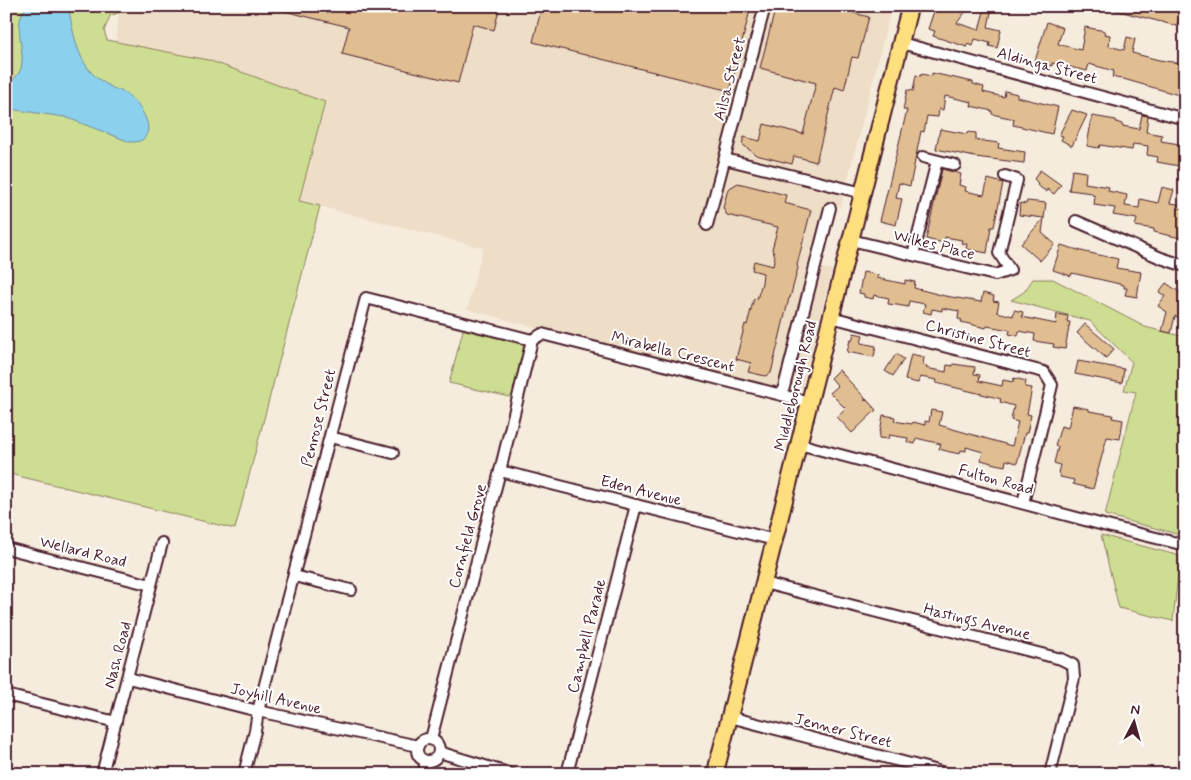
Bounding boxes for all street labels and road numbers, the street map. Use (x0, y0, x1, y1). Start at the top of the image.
street label: Ailsa Street (709, 34, 751, 123)
street label: Aldinga Street (995, 43, 1099, 89)
street label: Wilkes Place (891, 225, 977, 265)
street label: Christine Street (923, 315, 1033, 363)
street label: Middleborough Road (770, 318, 822, 454)
street label: Mirabella Crescent (609, 326, 737, 378)
street label: Penrose Street (297, 367, 341, 469)
street label: Fulton Road (956, 460, 1036, 500)
street label: Eden Avenue (598, 471, 684, 511)
street label: Cornfield Grove (444, 481, 492, 591)
street label: Wellard Road (38, 531, 128, 573)
street label: Campbell Parade (563, 576, 611, 695)
street label: Hastings Avenue (921, 599, 1033, 646)
street label: Nash Road (99, 619, 137, 691)
street label: Joyhill Avenue (228, 678, 324, 720)
street label: Jenner Street (792, 709, 894, 753)

